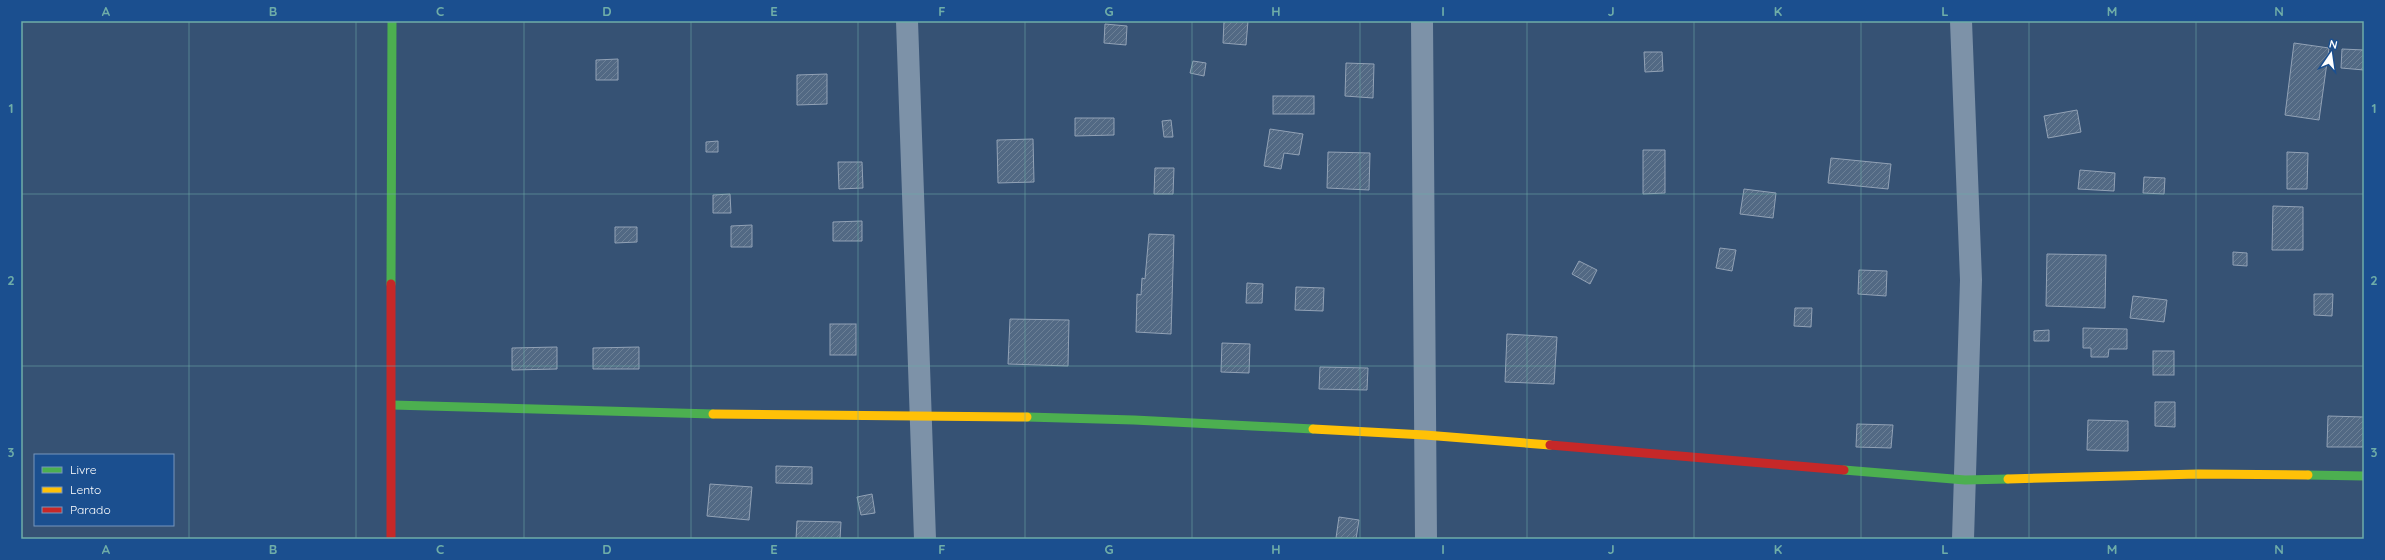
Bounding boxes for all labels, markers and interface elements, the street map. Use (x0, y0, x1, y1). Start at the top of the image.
text: A (102, 3, 111, 19)
text: B (269, 3, 277, 19)
text: C (436, 3, 444, 19)
text: D (602, 3, 612, 19)
text: E (770, 3, 778, 19)
text: F (938, 3, 946, 19)
text: G (1104, 3, 1114, 19)
text: H (1271, 3, 1281, 19)
text: I (1441, 3, 1445, 19)
text: J (1607, 3, 1615, 19)
text: K (1774, 3, 1783, 19)
text: L (1941, 3, 1949, 19)
text: M (2107, 3, 2117, 19)
text: N (2274, 3, 2284, 19)
north arrow (2311, 34, 2351, 74)
text: N (2328, 37, 2339, 52)
text: 1 (8, 100, 14, 116)
text: 1 (2371, 100, 2377, 116)
text: 2 (7, 272, 15, 288)
text: 2 (2370, 272, 2378, 288)
text: 3 (8, 444, 15, 460)
text: 3 (2371, 444, 2378, 460)
legend (34, 454, 174, 526)
text: Livre (70, 462, 97, 477)
text: Lento (70, 482, 101, 497)
text: Parado (70, 502, 111, 517)
text: A (102, 541, 111, 557)
text: B (269, 541, 277, 557)
text: C (436, 541, 444, 557)
text: D (602, 541, 612, 557)
text: E (770, 541, 778, 557)
text: F (938, 541, 946, 557)
text: G (1104, 541, 1114, 557)
text: H (1271, 541, 1281, 557)
text: I (1441, 541, 1445, 557)
text: J (1607, 541, 1615, 557)
text: K (1774, 541, 1783, 557)
text: L (1941, 541, 1949, 557)
text: M (2107, 541, 2117, 557)
text: N (2274, 541, 2284, 557)

